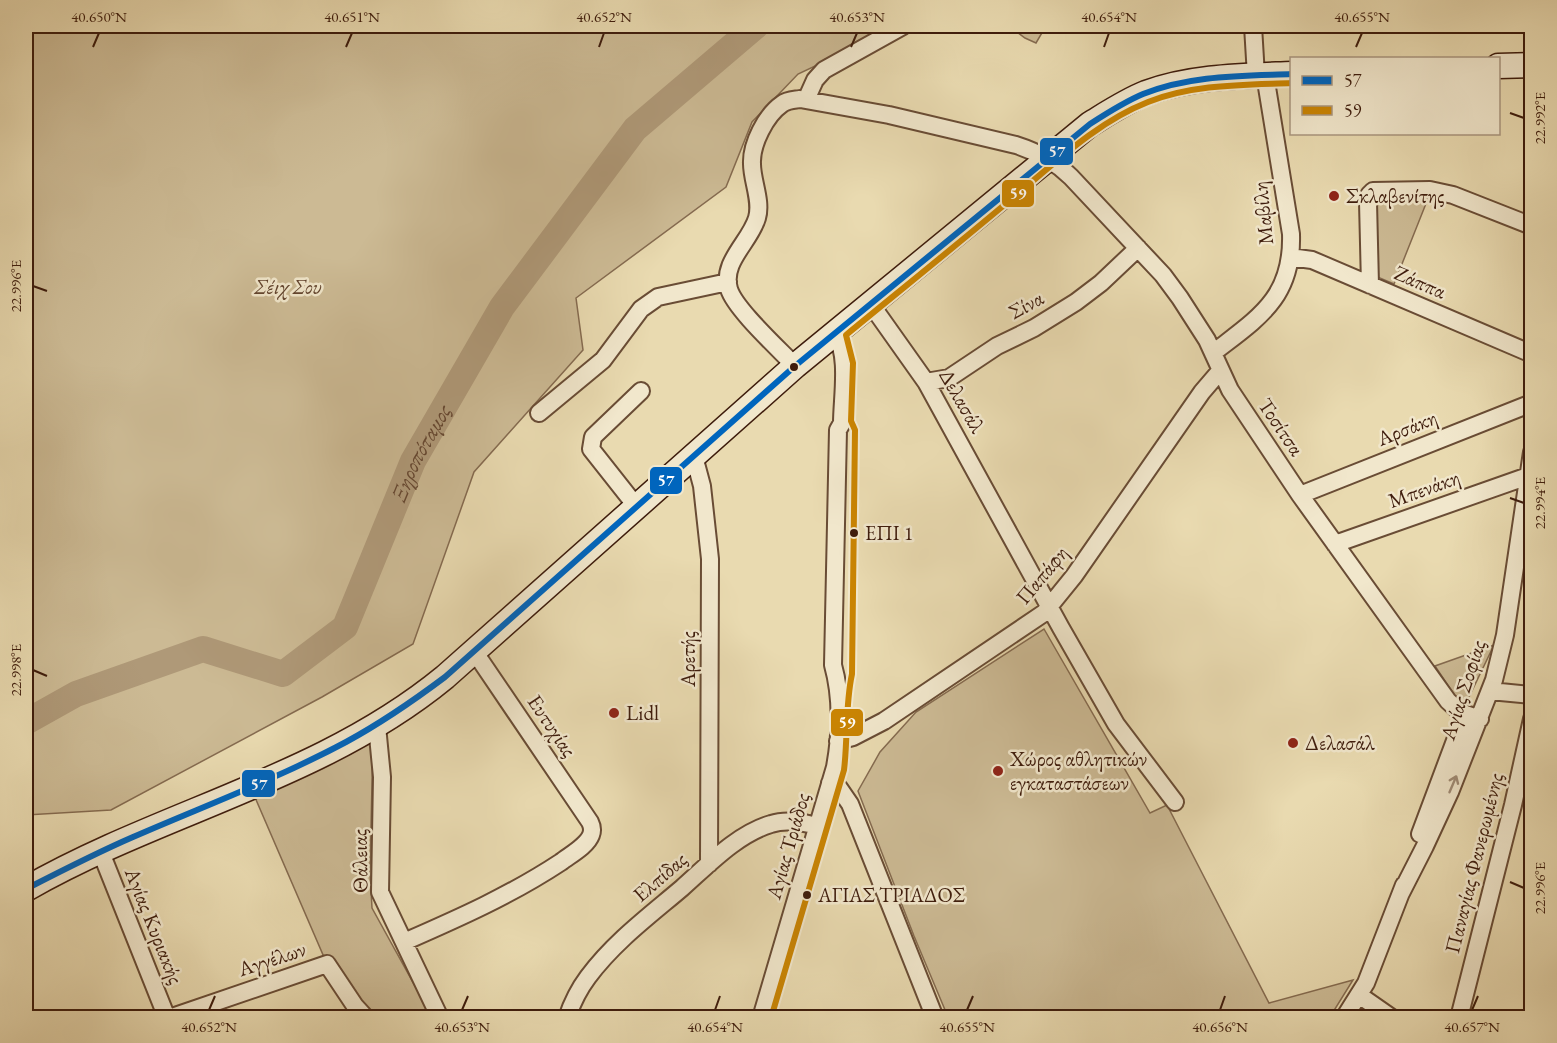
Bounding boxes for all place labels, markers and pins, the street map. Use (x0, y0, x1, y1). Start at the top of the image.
place label: Σκλαβενίτης (1346, 182, 1445, 209)
marker: Σκλαβενίτης (1327, 189, 1341, 203)
unlabelled marker (788, 361, 800, 373)
place label: ΕΠΙ 1 (865, 520, 913, 546)
marker: ΕΠΙ 1 (848, 527, 860, 539)
place label: Lidl (626, 699, 659, 726)
marker: Lidl (607, 706, 621, 720)
place label: Δελασάλ (1305, 729, 1375, 756)
marker: Δελασάλ (1286, 736, 1300, 750)
place label: Χώρος αθλητικών εγκαταστάσεων (1009, 745, 1147, 796)
marker: Χώρος αθλητικών εγκαταστάσεων (991, 764, 1005, 778)
place label: ΑΓΙΑΣ ΤΡΙΑΔΟΣ (817, 882, 965, 908)
marker: ΑΓΙΑΣ ΤΡΙΑΔΟΣ (801, 889, 813, 901)

